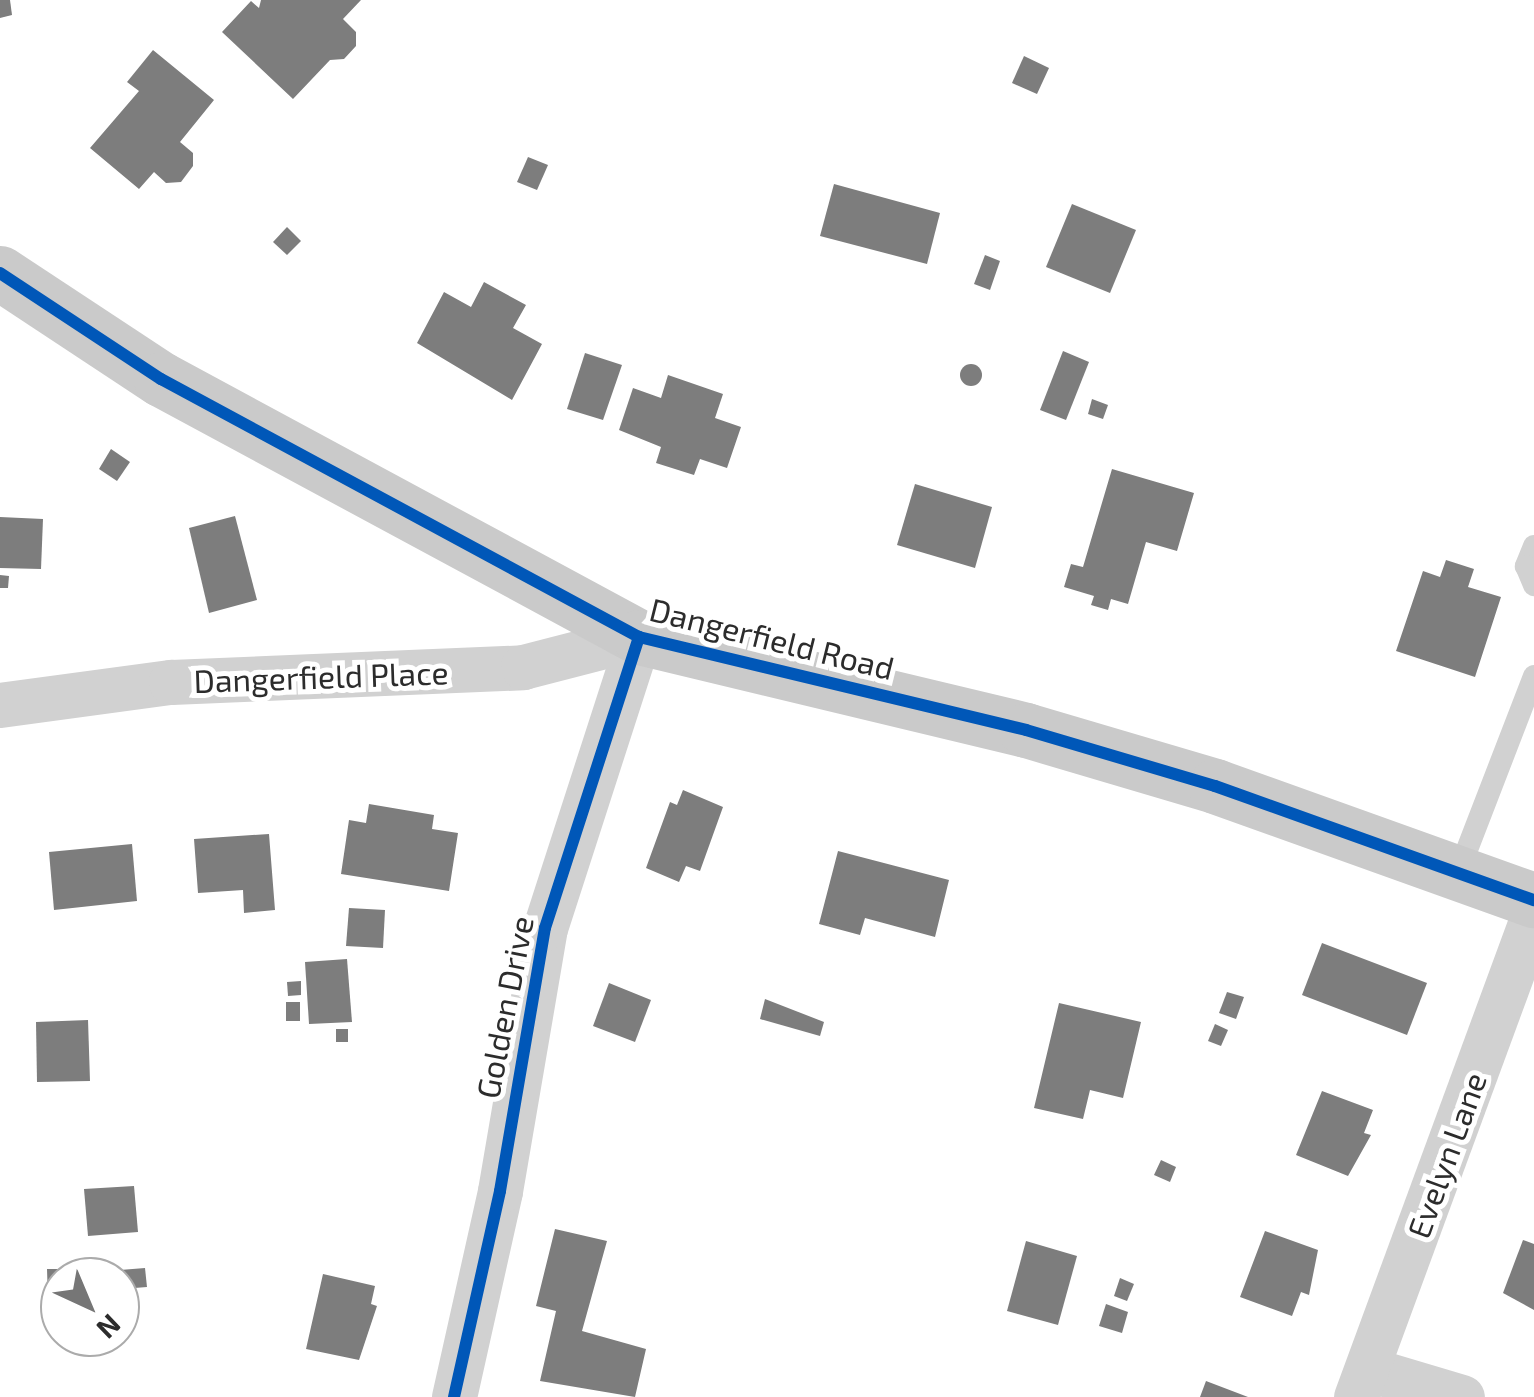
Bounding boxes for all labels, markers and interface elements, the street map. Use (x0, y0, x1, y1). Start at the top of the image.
street label: Dangerfield Road (646, 589, 898, 687)
street label: Dangerfield Place (193, 652, 449, 700)
street label: Golden Drive (468, 913, 540, 1101)
street label: Evelyn Lane (1398, 1067, 1494, 1243)
north arrow (40, 1257, 140, 1357)
text: N (90, 1308, 129, 1346)

